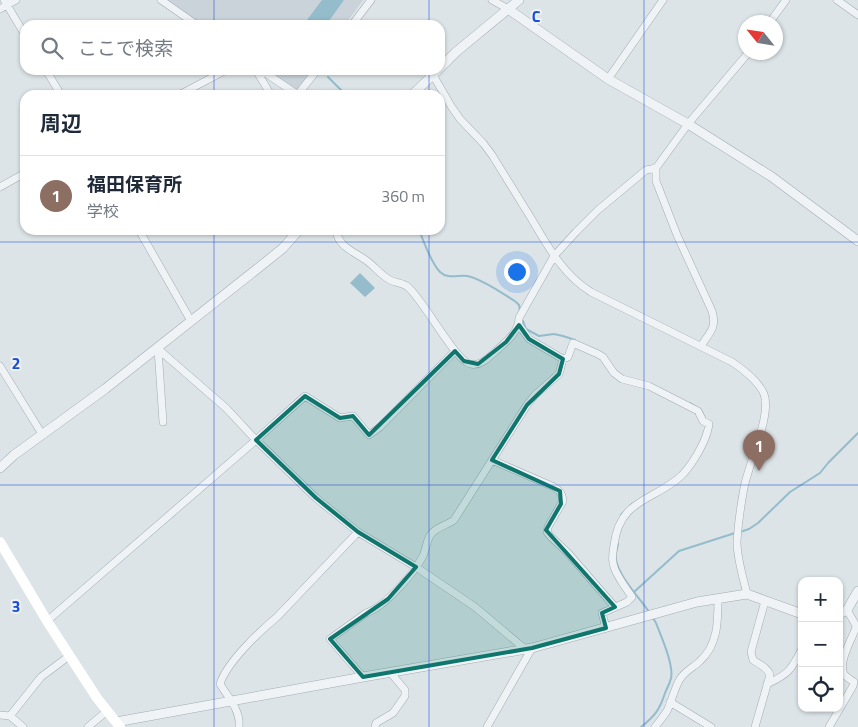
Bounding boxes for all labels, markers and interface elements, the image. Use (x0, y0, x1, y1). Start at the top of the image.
text: C (532, 4, 541, 28)
north arrow (738, 15, 783, 60)
search box (20, 20, 445, 75)
text: ここで検索 (78, 33, 173, 62)
icon: search (38, 34, 66, 62)
text: 周辺 (40, 107, 82, 139)
text: 福田保育所 (87, 169, 182, 198)
text: 1 (52, 184, 60, 208)
text: 360 m (381, 184, 425, 208)
text: 学校 (87, 199, 119, 223)
your location (504, 259, 530, 285)
text: 2 (12, 351, 20, 375)
pin: 1 (743, 430, 775, 471)
map controls (798, 577, 843, 712)
button: + (798, 577, 843, 622)
text: 3 (12, 594, 20, 618)
button: − (798, 622, 843, 667)
button: locate (798, 667, 843, 712)

